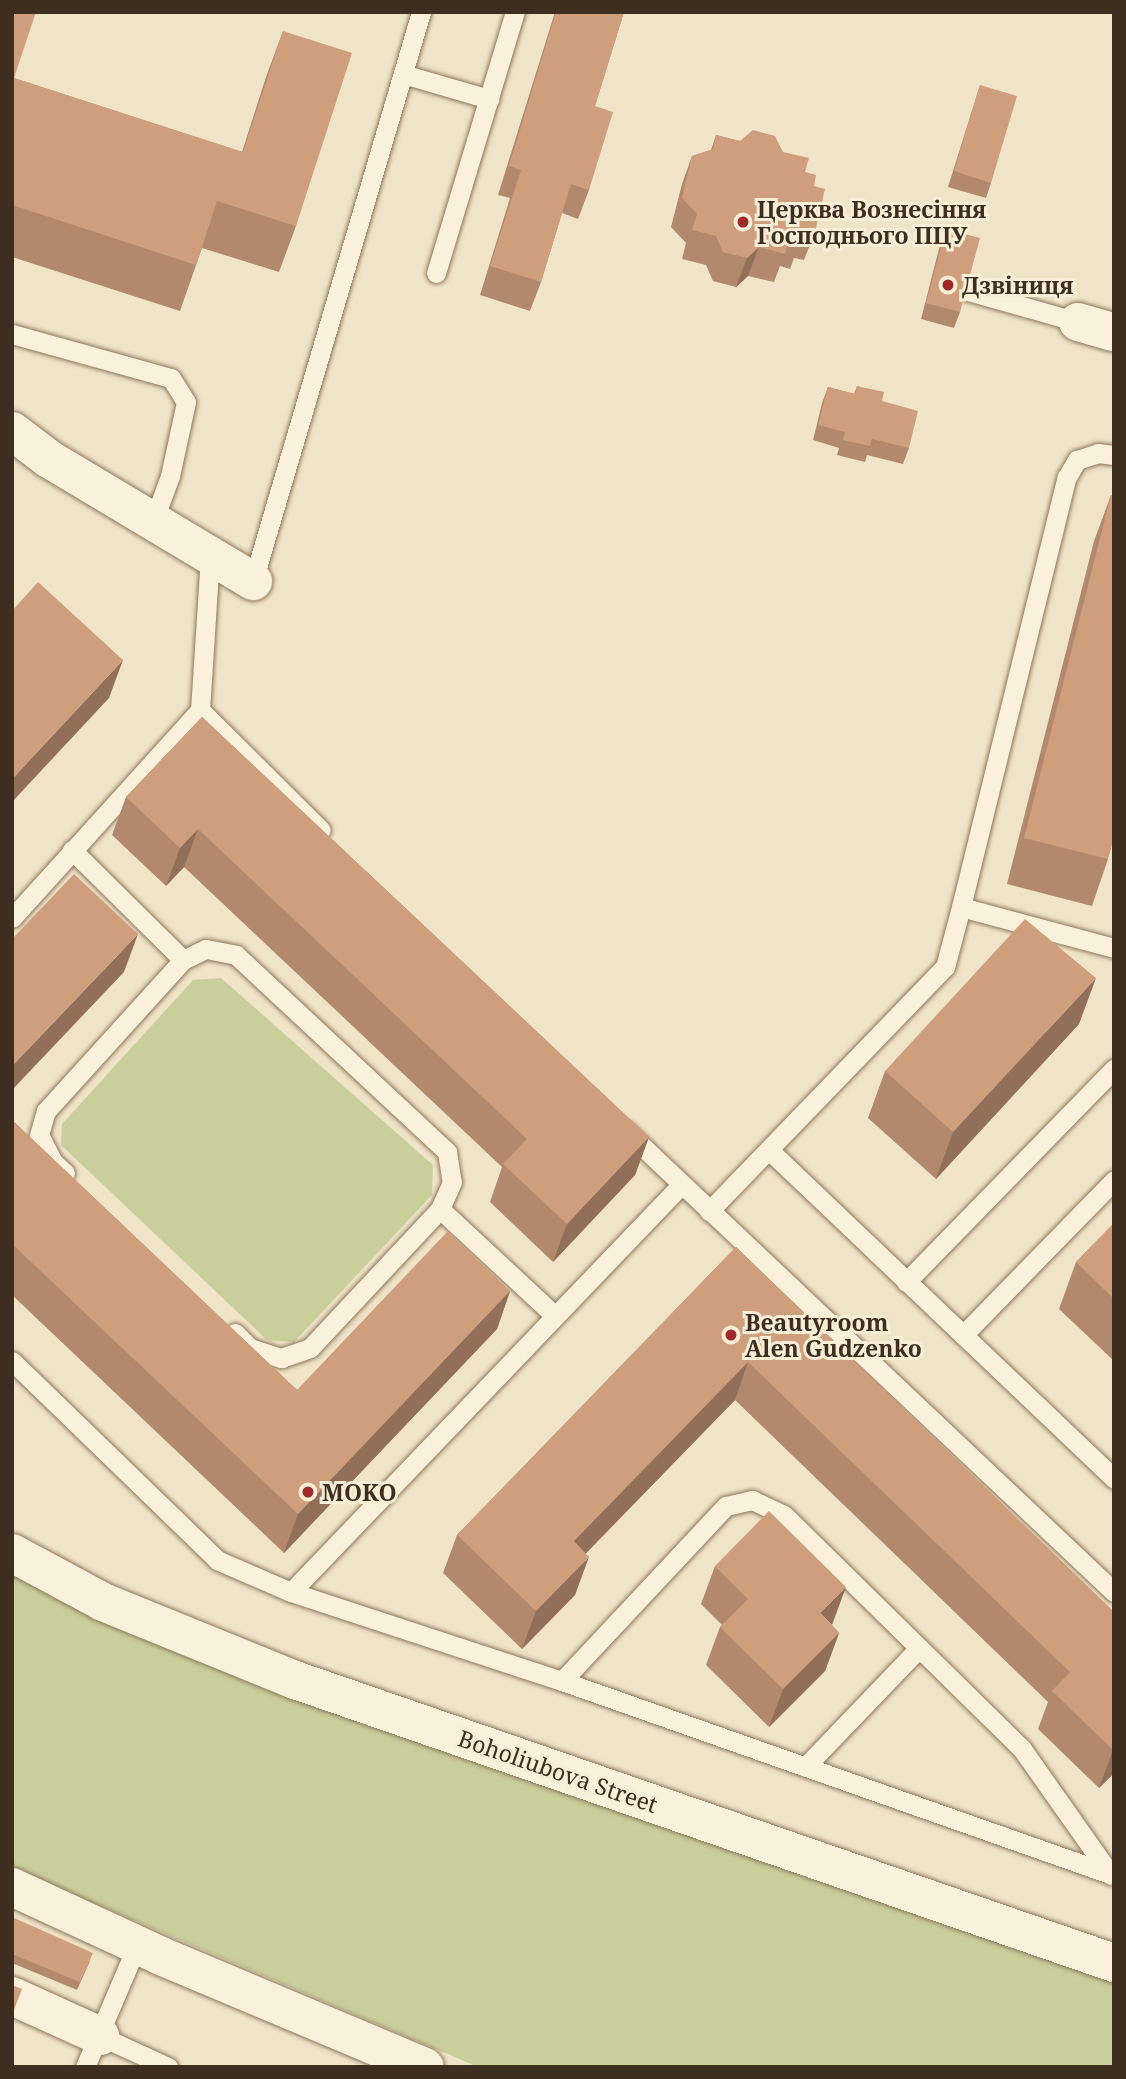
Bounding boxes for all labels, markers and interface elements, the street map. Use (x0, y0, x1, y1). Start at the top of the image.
place label: Церква Вознесіння Господнього ПЦУ (757, 195, 986, 249)
marker: Церква Вознесіння Господнього ПЦУ (735, 214, 751, 230)
place label: Дзвіниця (962, 271, 1074, 299)
marker: Дзвіниця (940, 277, 956, 293)
place label: Beautyroom Alen Gudzenko (745, 1308, 922, 1362)
marker: Beautyroom Alen Gudzenko (723, 1327, 739, 1343)
place label: MOKO (322, 1478, 397, 1506)
marker: MOKO (300, 1484, 316, 1500)
street label: Boholiubova Street (455, 1724, 661, 1818)

